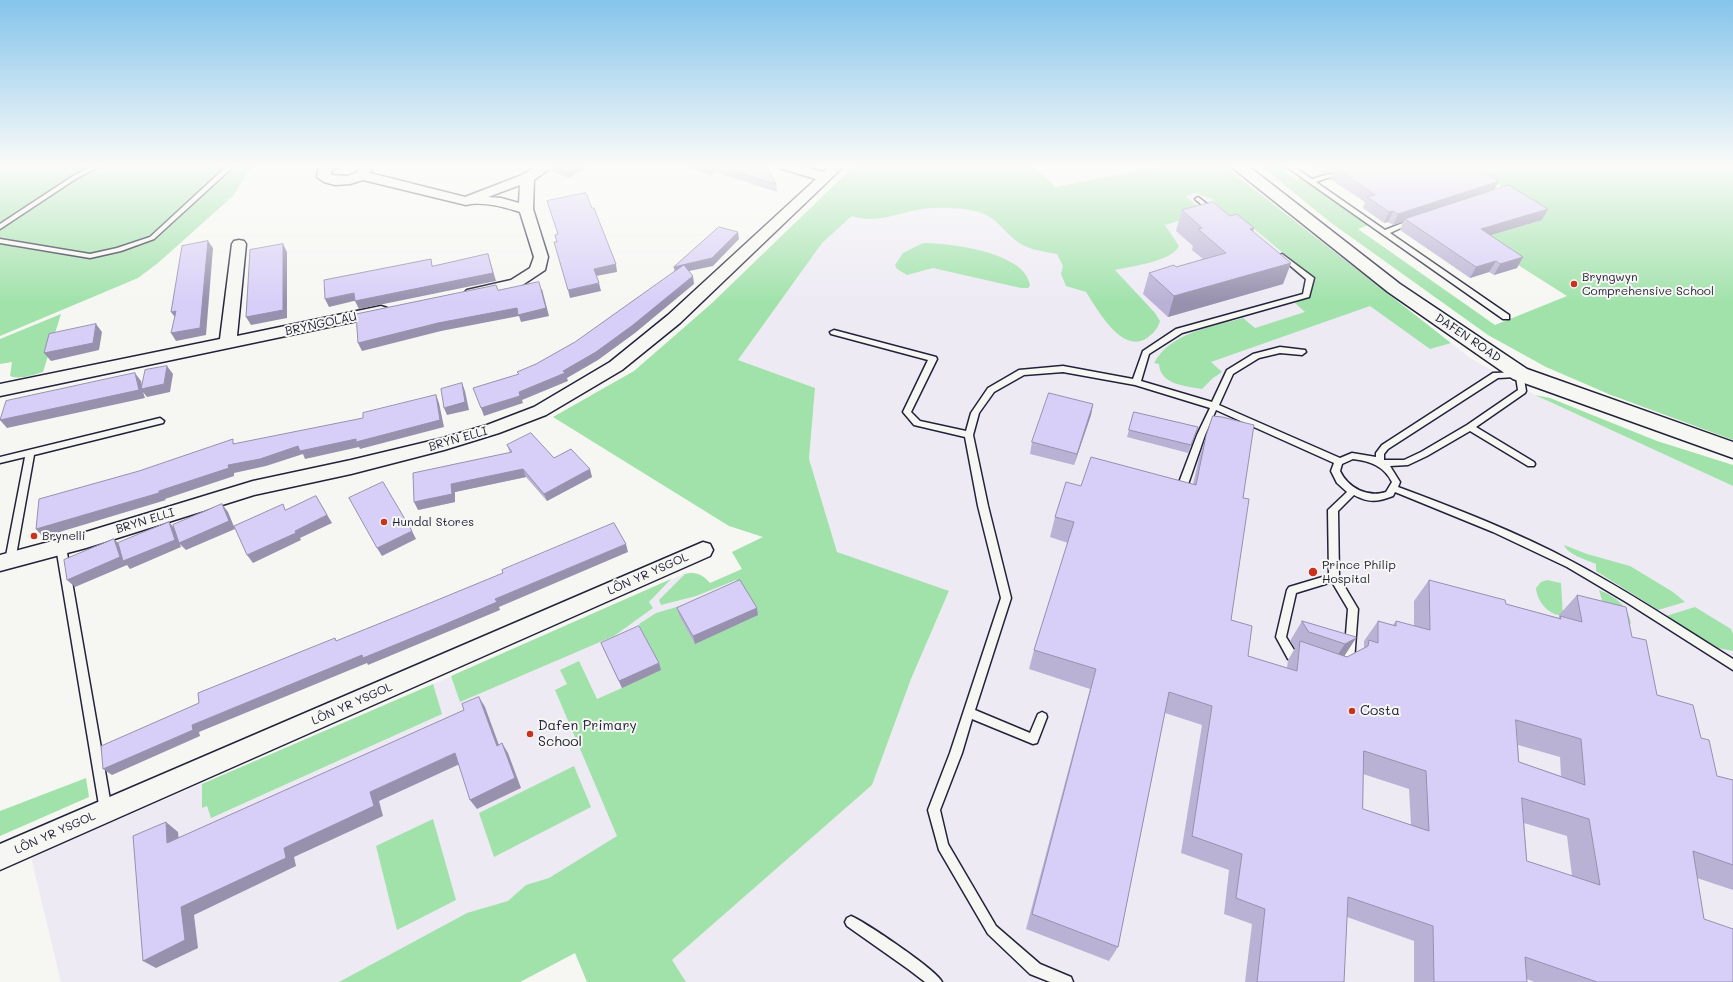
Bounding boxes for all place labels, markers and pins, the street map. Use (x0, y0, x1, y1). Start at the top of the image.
place label: Bryngwyn Comprehensive School (1582, 270, 1714, 298)
marker: Bryngwyn Comprehensive School (1569, 279, 1579, 289)
place label: Hundal Stores (392, 515, 474, 529)
marker: Hundal Stores (379, 517, 389, 527)
place label: Brynelli (42, 529, 86, 543)
marker: Brynelli (29, 531, 39, 541)
place label: Prince Philip Hospital (1322, 558, 1396, 586)
marker: Prince Philip Hospital (1307, 566, 1319, 578)
place label: Costa (1360, 703, 1400, 719)
marker: Costa (1347, 706, 1357, 716)
place label: Dafen Primary School (538, 718, 637, 750)
marker: Dafen Primary School (525, 729, 535, 739)

